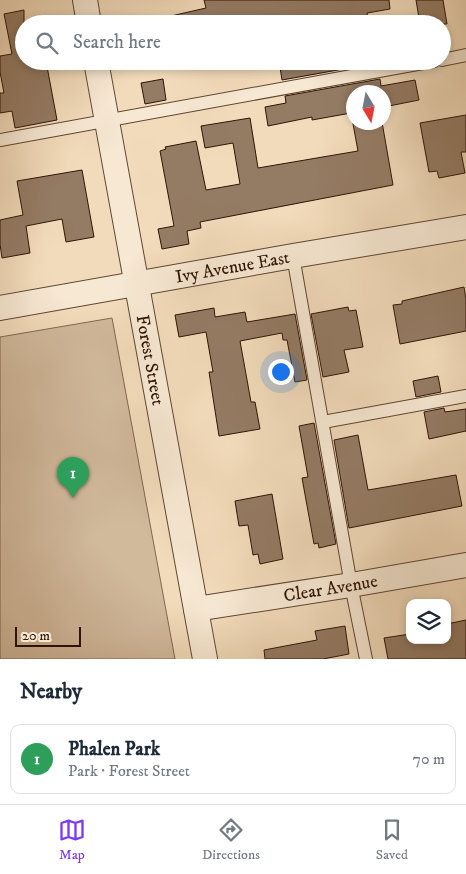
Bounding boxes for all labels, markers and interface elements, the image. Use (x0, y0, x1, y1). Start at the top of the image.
search box (15, 15, 451, 70)
icon: search (33, 29, 61, 57)
text: Search here (73, 31, 161, 54)
north arrow (346, 85, 391, 130)
street label: Ivy Avenue East (174, 247, 292, 289)
street label: Forest Street (131, 313, 169, 407)
your location (268, 359, 294, 385)
pin: 1 (57, 457, 89, 498)
street label: Clear Avenue (282, 571, 379, 607)
map controls (406, 599, 451, 644)
button: layers (406, 599, 451, 644)
scale bar (15, 624, 81, 647)
text: 20 m (22, 627, 50, 645)
text: Nearby (20, 679, 82, 705)
text: Phalen Park (68, 738, 160, 761)
text: 1 (34, 749, 40, 769)
text: 70 m (413, 749, 445, 769)
text: Park · Forest Street (68, 761, 190, 781)
tab: Map (58, 816, 86, 864)
tab: Directions (202, 816, 260, 864)
tab: Saved (376, 816, 408, 864)

